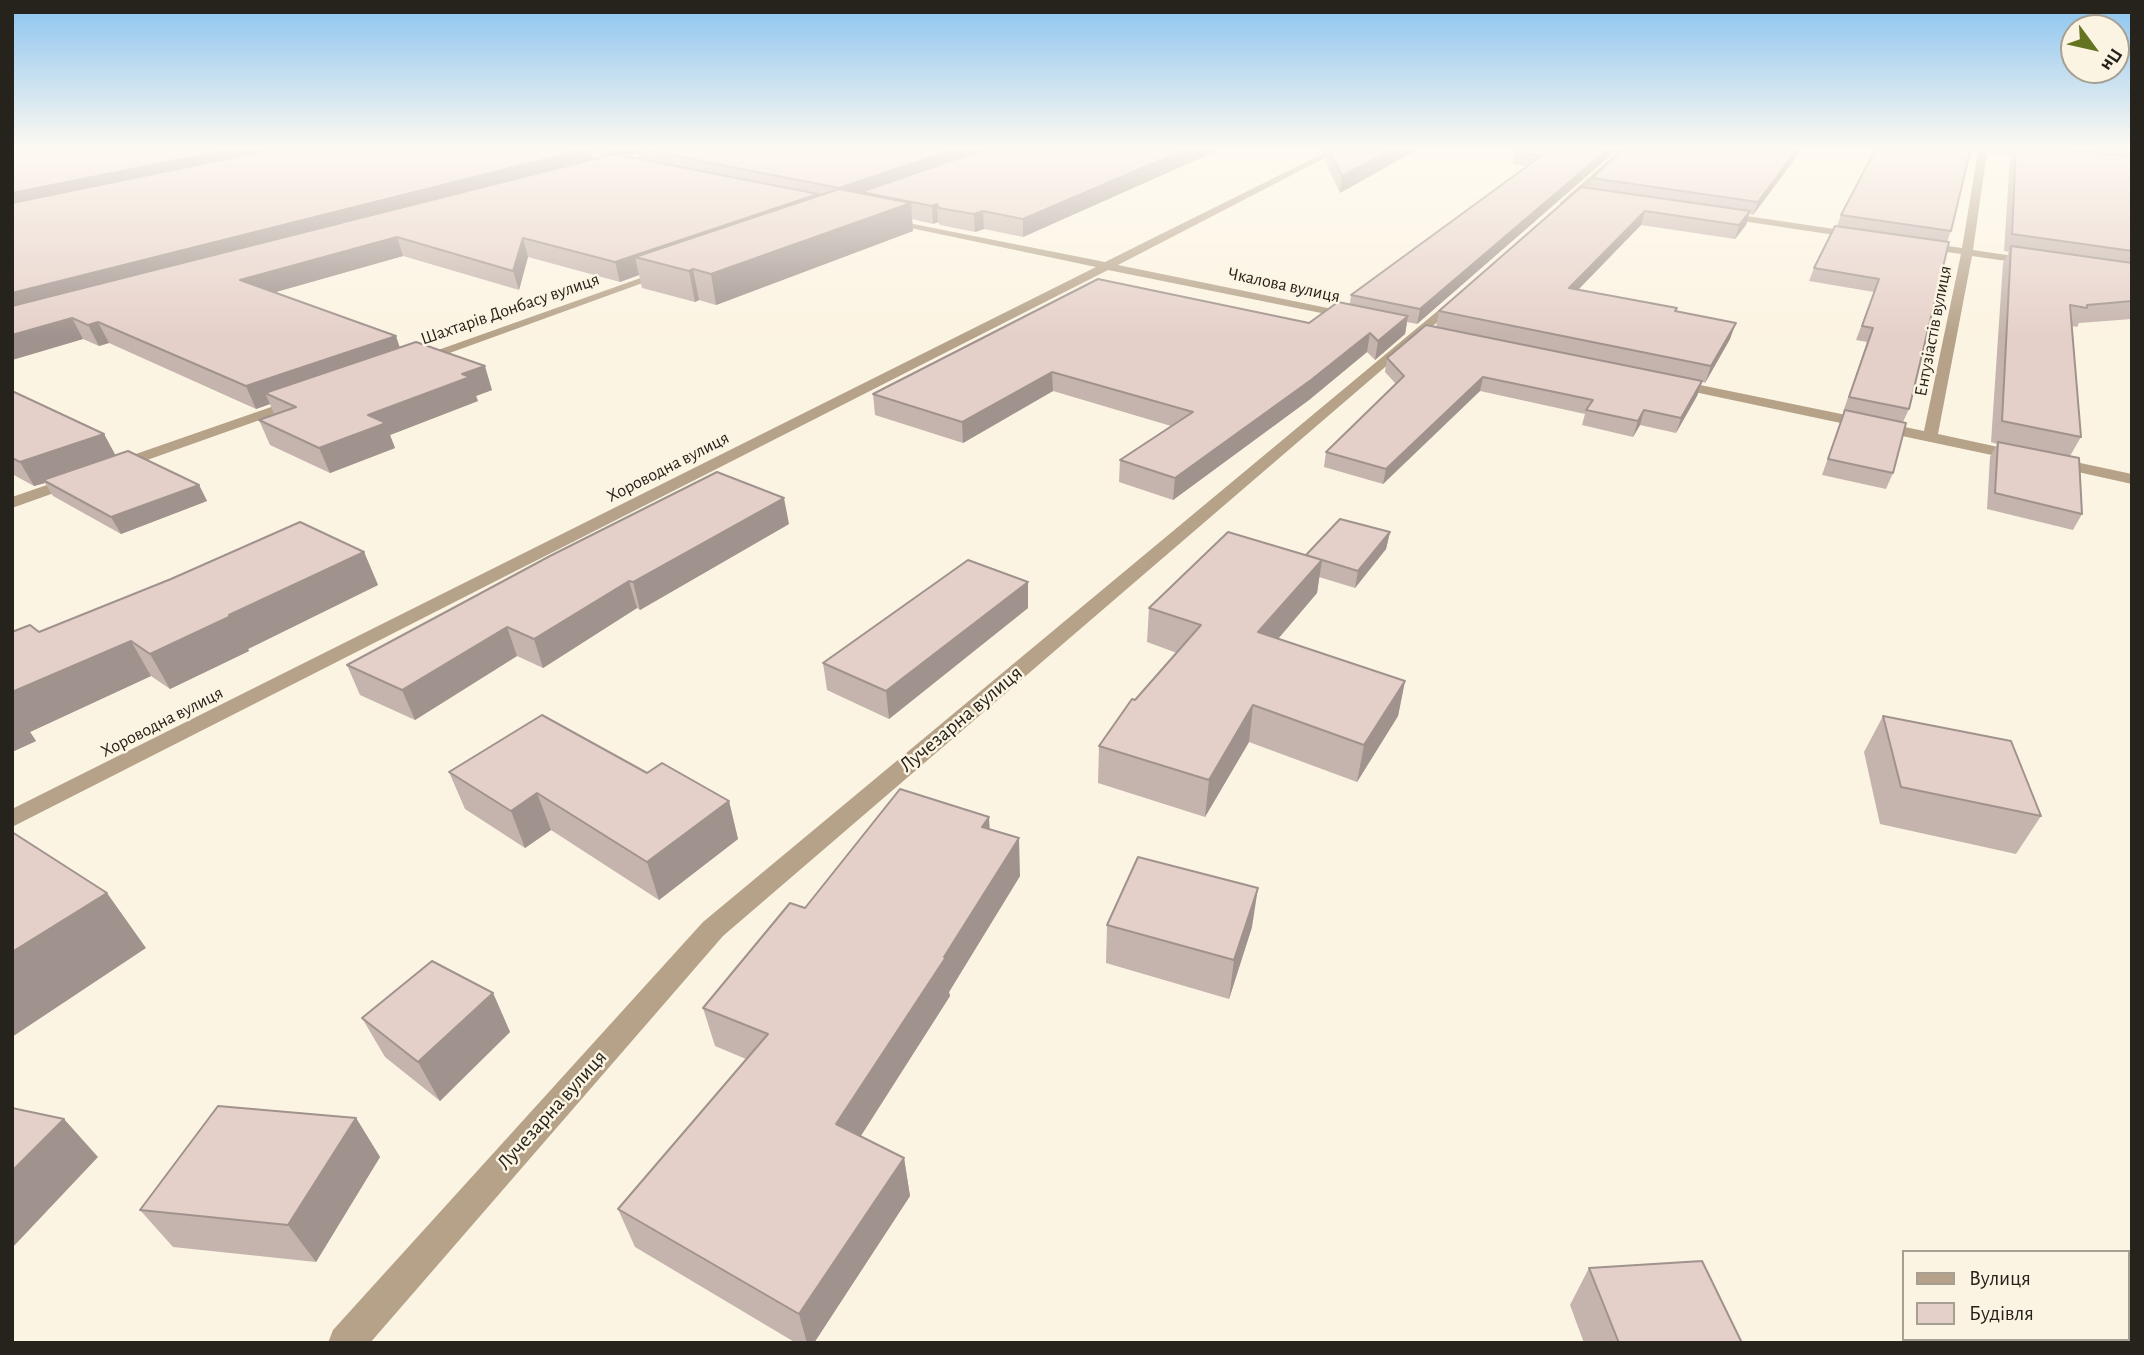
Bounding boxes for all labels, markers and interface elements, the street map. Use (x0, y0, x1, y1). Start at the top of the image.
north arrow (2060, 14, 2130, 84)
text: Пн (2097, 45, 2126, 75)
street label: Чкалова вулиця (1226, 263, 1342, 307)
street label: Ентузіастів вулиця (1910, 264, 1956, 398)
street label: Шахтарів Донбасу вулиця (418, 268, 602, 350)
street label: Хороводна вулиця (603, 427, 733, 507)
street label: Лучезарна вулиця (894, 660, 1028, 778)
street label: Хороводна вулиця (97, 682, 227, 762)
street label: Лучезарна вулиця (492, 1045, 612, 1175)
legend (1902, 1250, 2130, 1341)
text: Вулиця (1969, 1268, 2031, 1289)
text: Будівля (1969, 1303, 2034, 1324)

